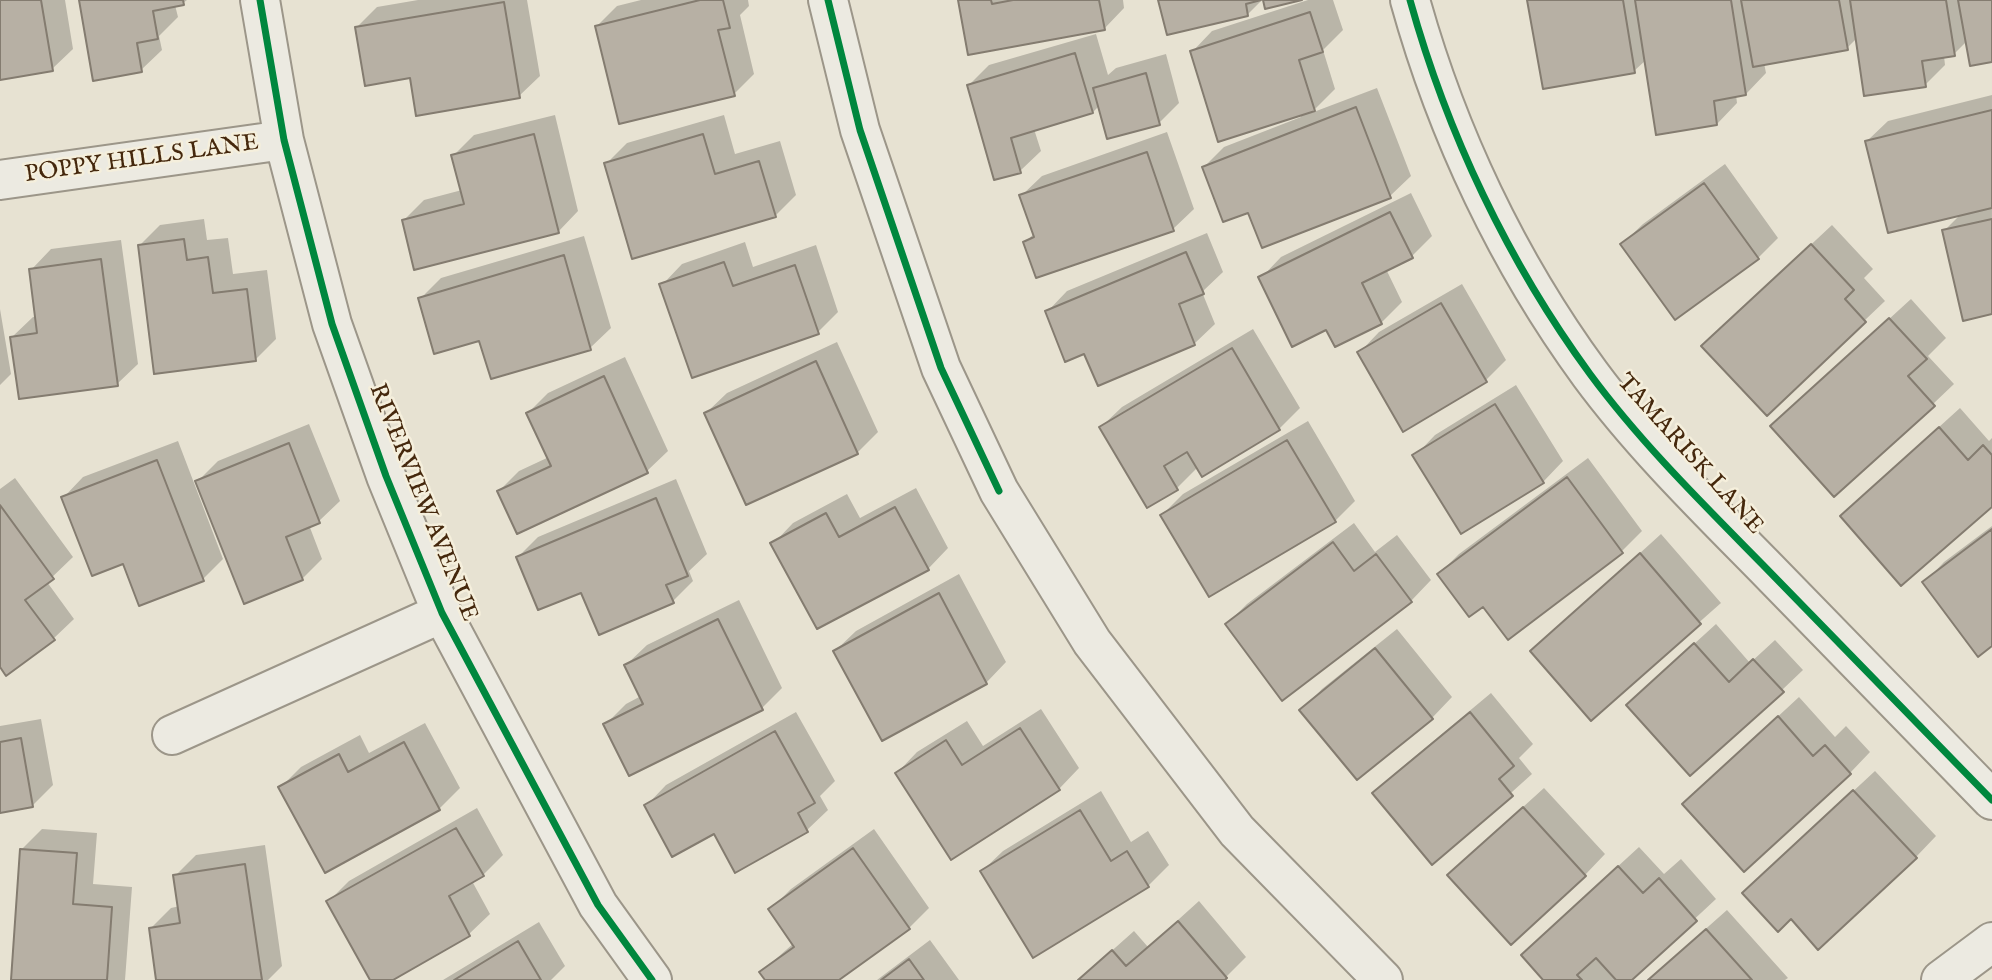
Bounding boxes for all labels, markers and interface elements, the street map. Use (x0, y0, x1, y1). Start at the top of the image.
street label: POPPY HILLS LANE (23, 129, 261, 191)
street label: TAMARISK LANE (1609, 369, 1769, 541)
street label: RIVERVIEW AVENUE (361, 380, 483, 626)

